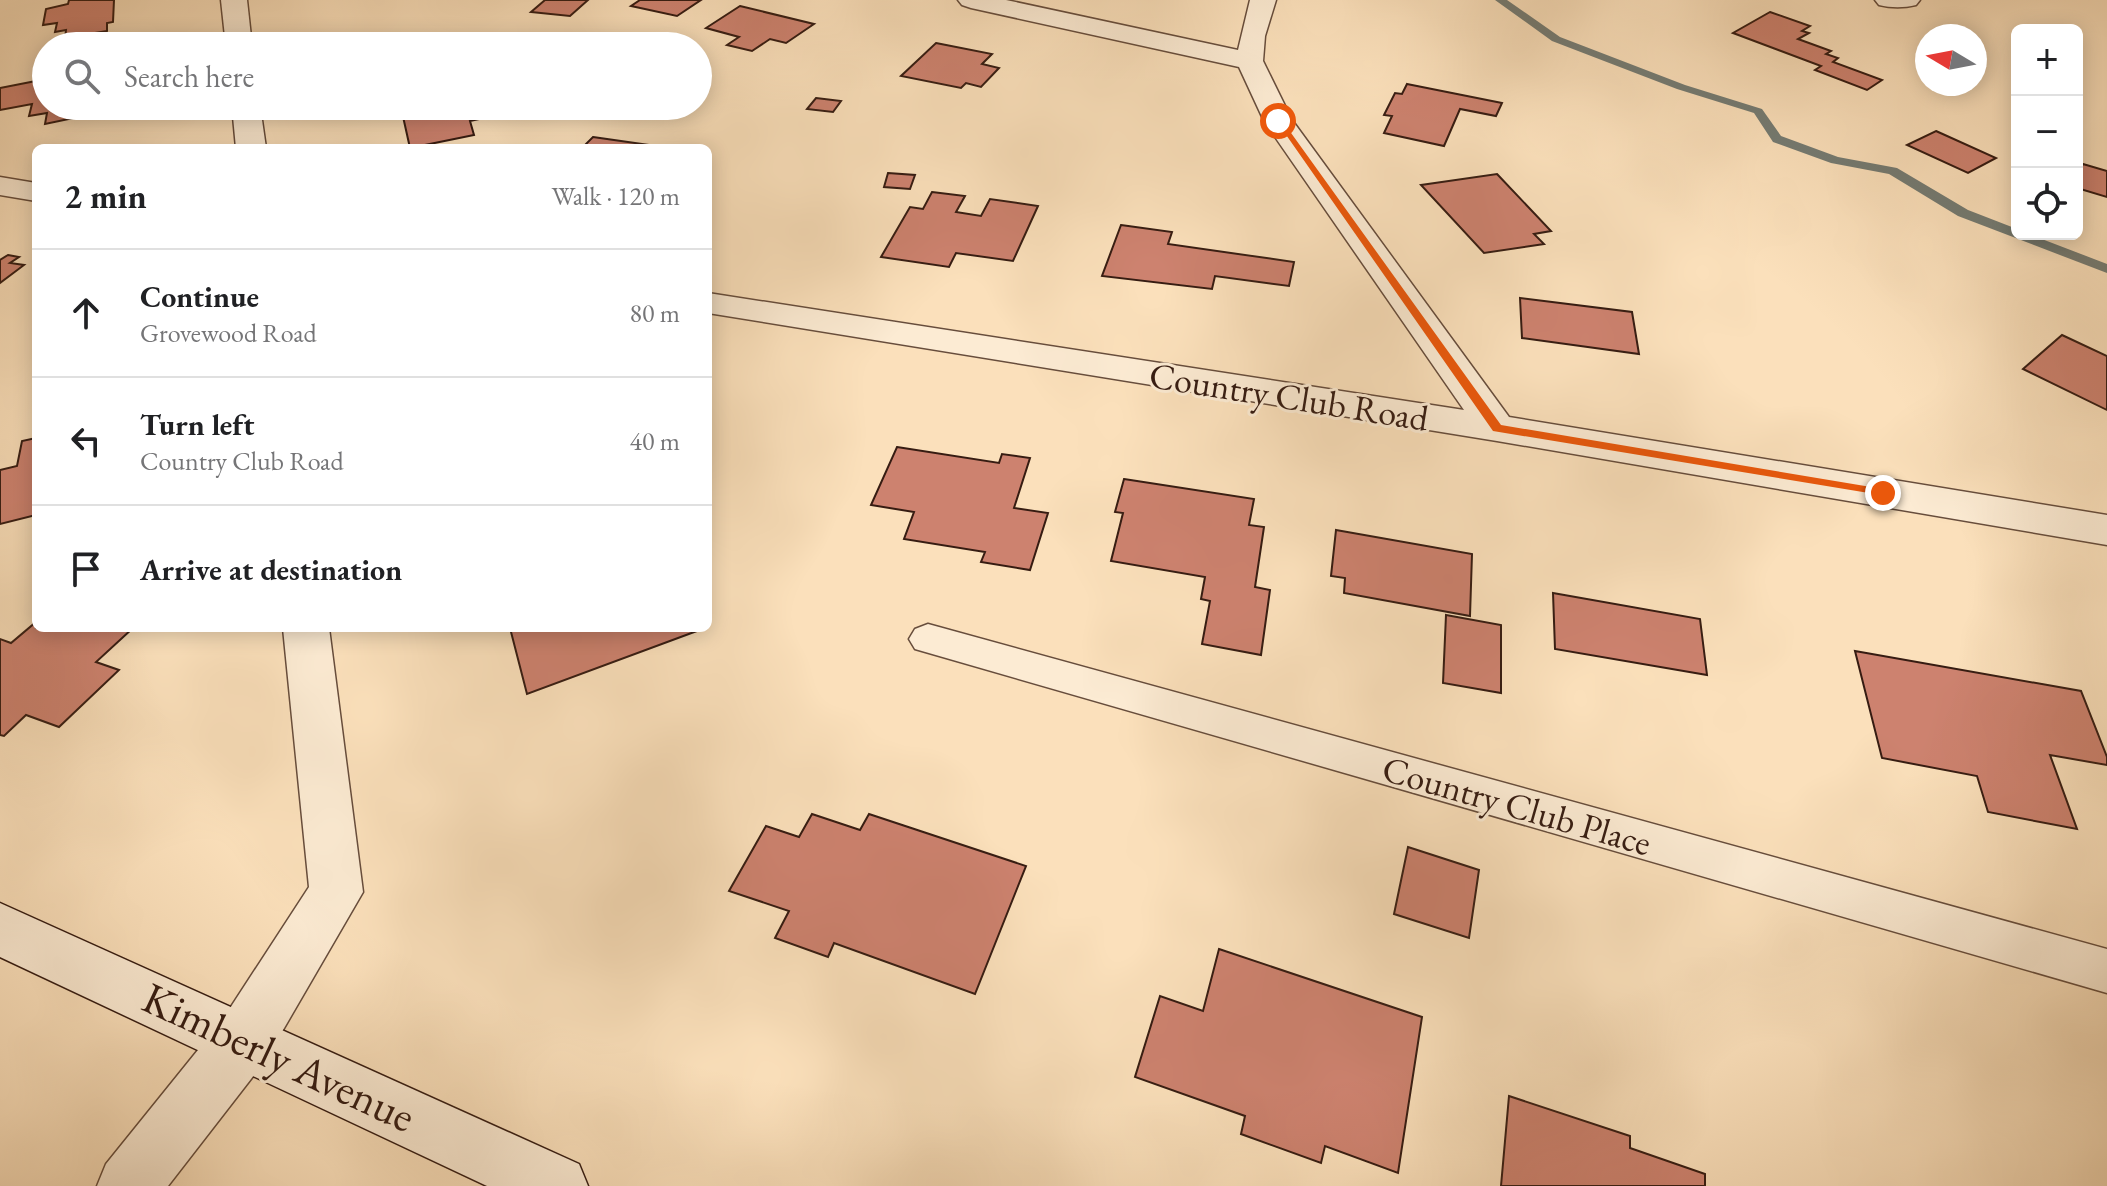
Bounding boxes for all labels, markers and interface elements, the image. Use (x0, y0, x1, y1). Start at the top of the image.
north arrow (1915, 24, 1987, 96)
map controls (2011, 24, 2083, 240)
button: + (2011, 24, 2083, 96)
search box (32, 32, 712, 120)
icon: search (60, 54, 104, 98)
text: Search here (124, 57, 254, 96)
button: − (2011, 96, 2083, 168)
route start (1260, 103, 1296, 139)
button: locate (2011, 168, 2083, 240)
text: 2 min (64, 174, 147, 218)
text: Walk · 120 m (552, 179, 680, 213)
text: Continue (140, 277, 259, 316)
icon: ahead (64, 291, 108, 335)
text: 80 m (630, 296, 680, 330)
text: Grovewood Road (140, 316, 317, 350)
street label: Country Club Road (1146, 351, 1433, 442)
text: Turn left (140, 405, 254, 444)
icon: left (64, 419, 108, 463)
text: 40 m (630, 424, 680, 458)
text: Country Club Road (140, 444, 344, 478)
route end (1865, 475, 1901, 511)
icon: arrive (64, 547, 108, 591)
text: Arrive at destination (140, 550, 402, 589)
street label: Country Club Place (1377, 745, 1657, 866)
street label: Kimberly Avenue (134, 969, 425, 1145)

